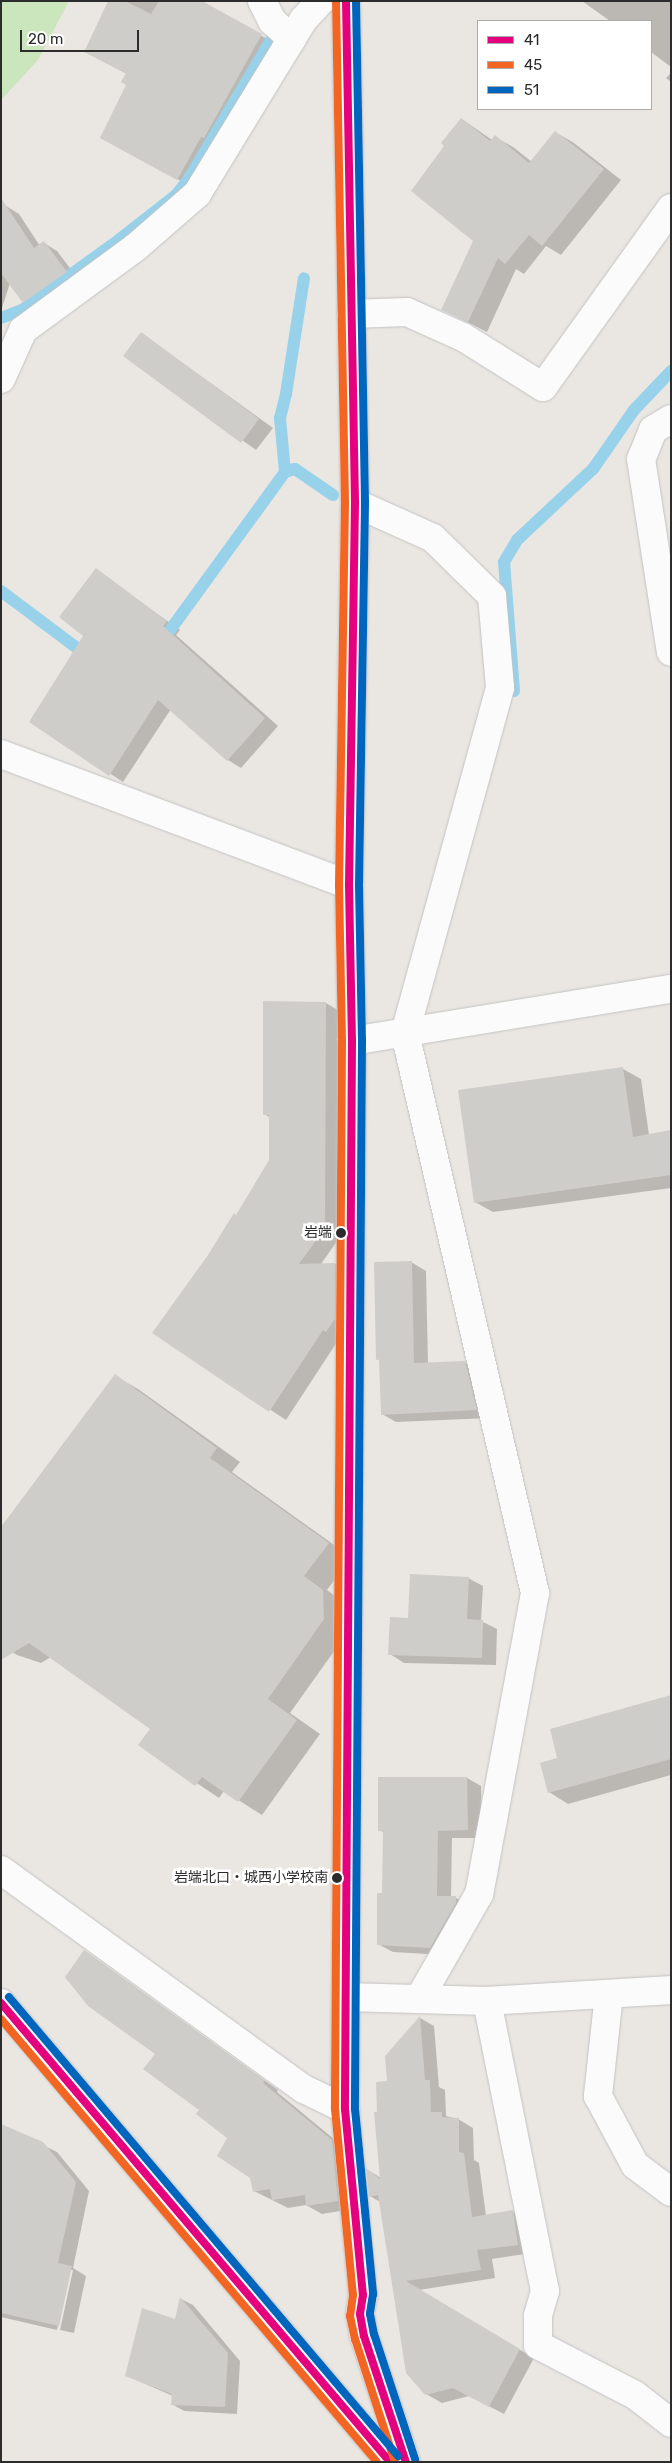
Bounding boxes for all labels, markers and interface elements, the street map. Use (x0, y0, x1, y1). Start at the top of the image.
scale bar (22, 20, 141, 52)
legend (477, 20, 652, 110)
text: 20 m (28, 30, 63, 48)
text: 41 (524, 31, 539, 49)
text: 45 (524, 56, 542, 74)
text: 51 (524, 81, 539, 99)
place label: 岩端 (304, 1225, 332, 1241)
marker: 岩端 (336, 1228, 346, 1238)
place label: 岩端北口・城西小学校南 (174, 1870, 328, 1886)
marker: 岩端北口・城西小学校南 (332, 1873, 342, 1883)

